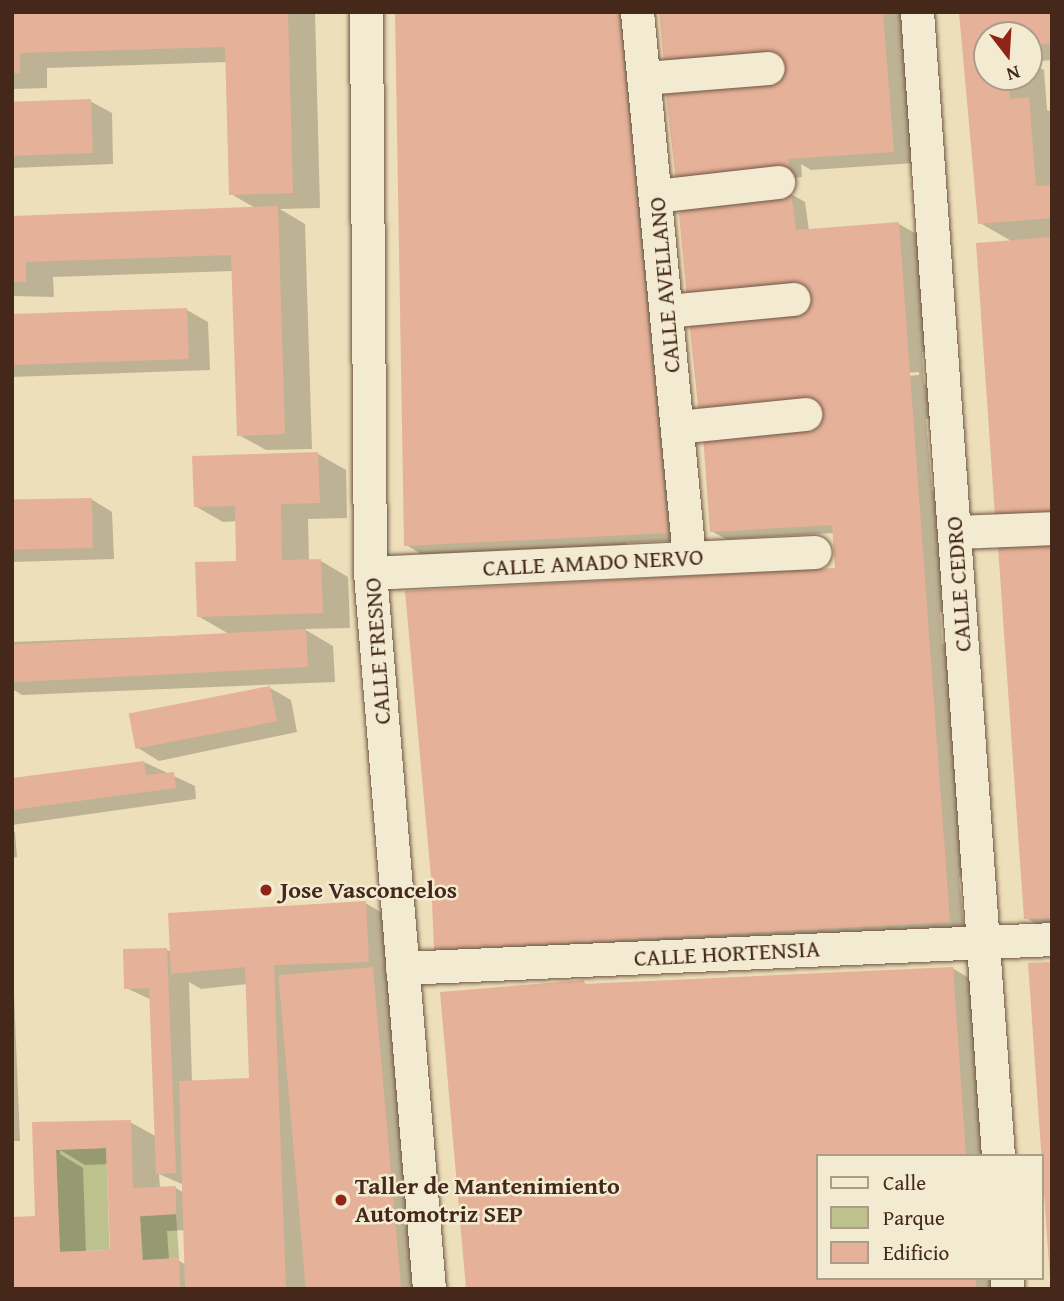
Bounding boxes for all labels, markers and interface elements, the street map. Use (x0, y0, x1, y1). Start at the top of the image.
north arrow (973, 21, 1043, 91)
text: N (1003, 59, 1024, 89)
street label: CALLE AVELLANO (642, 196, 686, 374)
street label: CALLE CEDRO (939, 515, 977, 653)
street label: CALLE AMADO NERVO (482, 542, 704, 582)
street label: CALLE FRESNO (357, 576, 397, 726)
place label: Jose Vasconcelos (280, 876, 457, 904)
marker: Jose Vasconcelos (258, 882, 274, 898)
street label: CALLE HORTENSIA (633, 934, 821, 972)
legend (816, 1154, 1043, 1280)
text: Calle (883, 1167, 926, 1198)
place label: Taller de Mantenimiento Automotriz SEP (355, 1172, 620, 1228)
marker: Taller de Mantenimiento Automotriz SEP (333, 1192, 349, 1208)
text: Parque (883, 1202, 945, 1233)
text: Edificio (883, 1237, 949, 1268)

